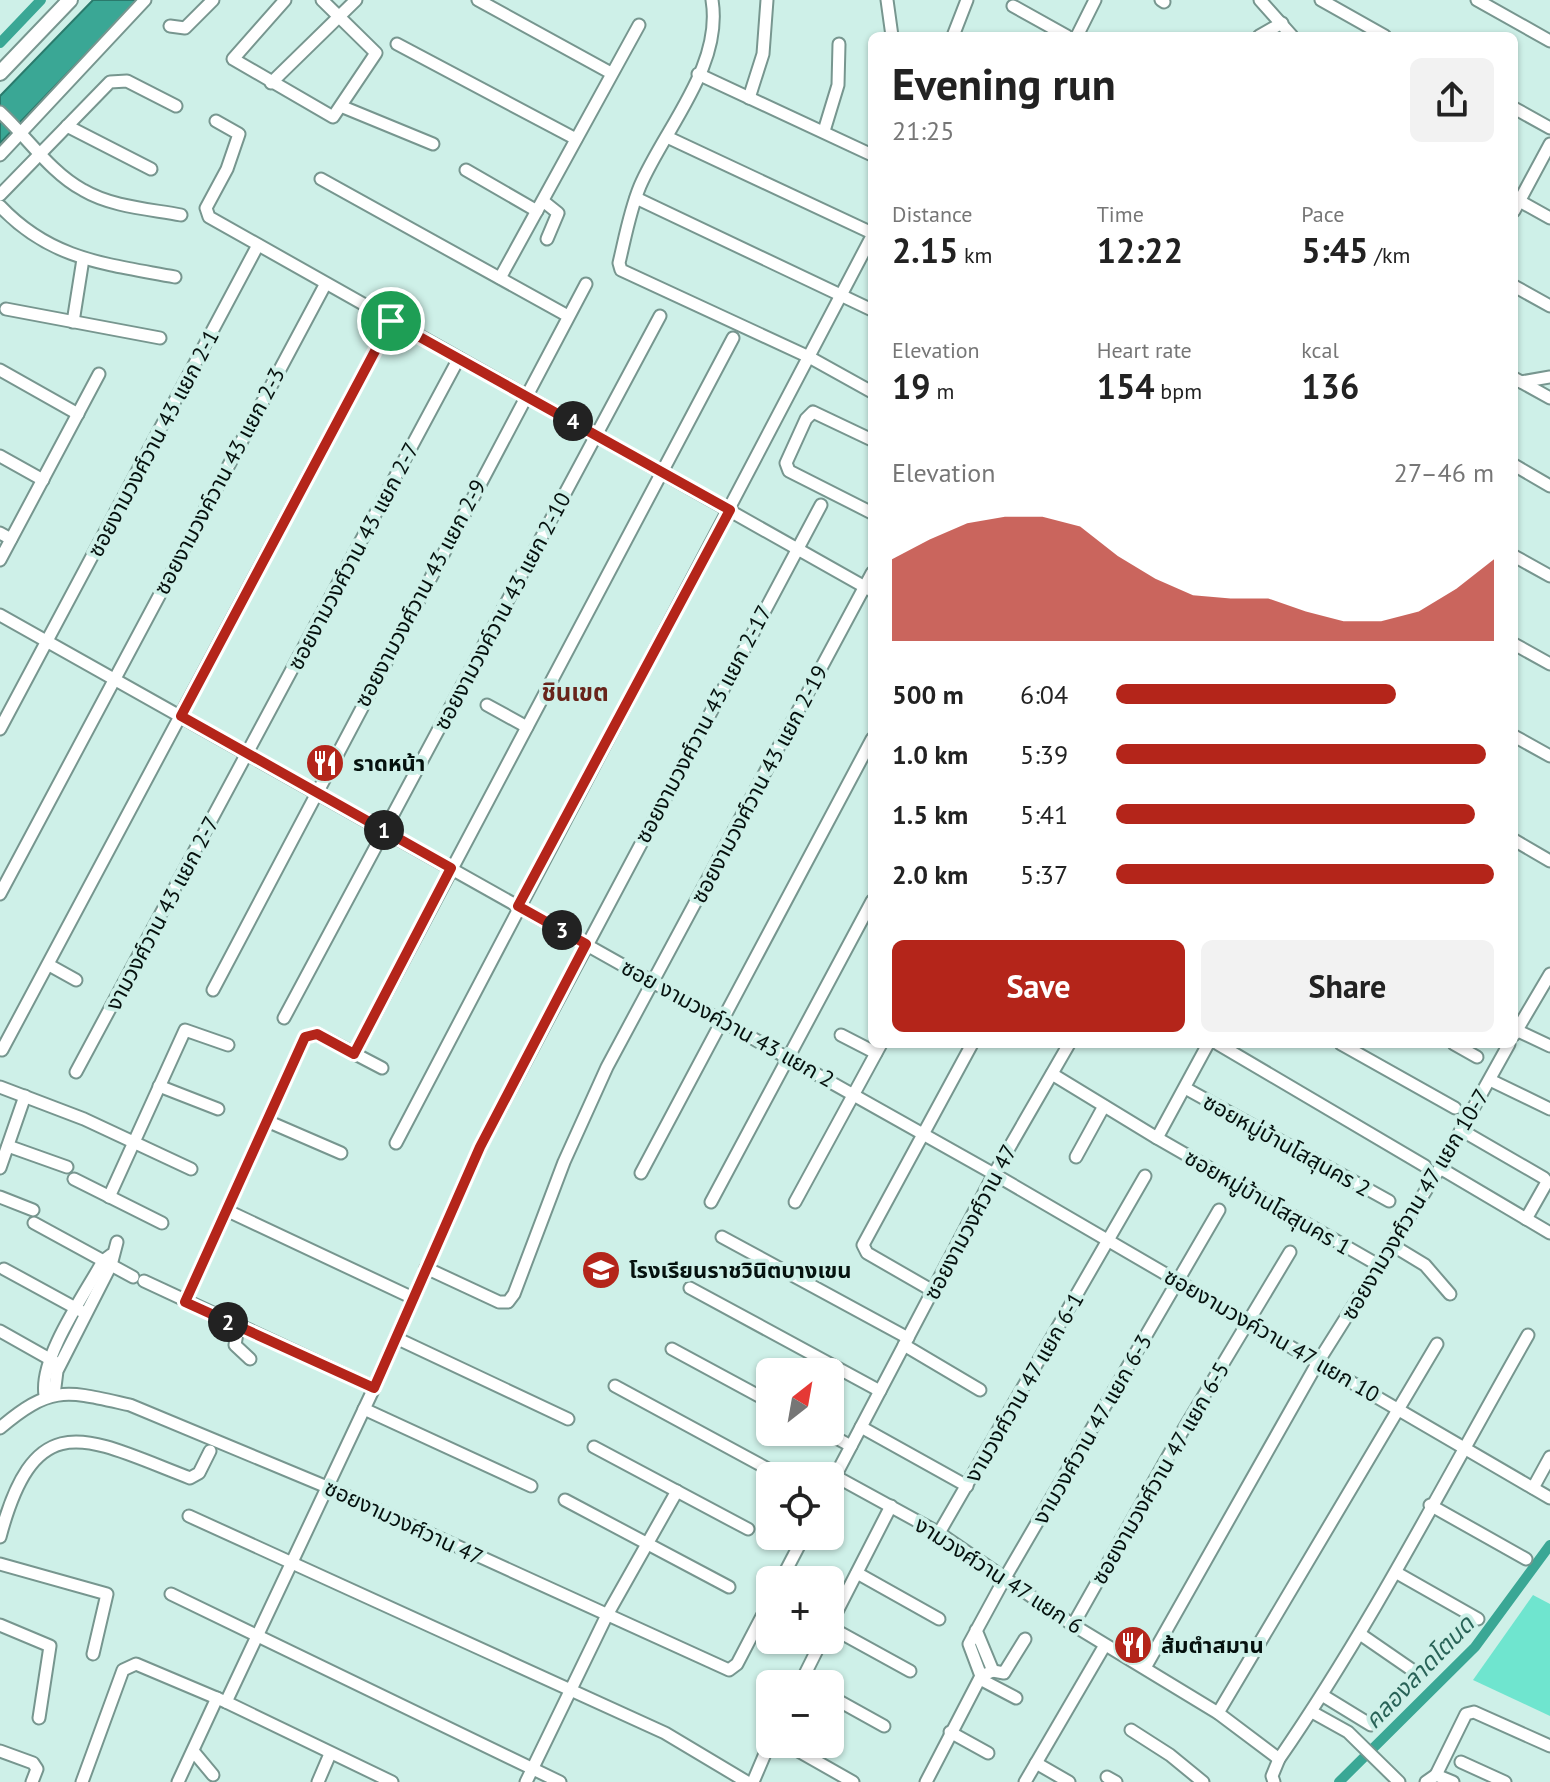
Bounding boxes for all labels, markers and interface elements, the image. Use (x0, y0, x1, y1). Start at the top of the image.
text: Evening run (892, 55, 1116, 112)
button: share (1410, 58, 1494, 142)
text: 21:25 (892, 114, 954, 147)
text: Distance (892, 200, 973, 228)
text: Time (1097, 200, 1144, 228)
text: Pace (1301, 200, 1344, 228)
text: 2.15 (892, 228, 958, 272)
text: 12:22 (1097, 228, 1183, 272)
text: 5:45 (1301, 228, 1368, 272)
text: km (958, 241, 992, 269)
text: /km (1368, 241, 1410, 269)
pin (357, 287, 425, 355)
icon: arrive (369, 299, 413, 343)
street label: ซอยงามวงศ์วาน 43 แยก 2-1 (81, 325, 225, 561)
text: Elevation (892, 336, 980, 364)
text: Heart rate (1097, 336, 1192, 364)
text: kcal (1301, 336, 1339, 364)
street label: ซอยงามวงค์วาน 43 แยก 2-3 (147, 363, 291, 599)
text: 19 (892, 364, 931, 408)
text: 154 (1097, 364, 1155, 408)
text: 136 (1301, 364, 1359, 408)
text: m (931, 377, 954, 405)
text: bpm (1155, 377, 1202, 405)
pin: 4 (553, 401, 593, 441)
text: 4 (567, 407, 579, 435)
street label: ซอยงามวงศ์วาน 43 แยก 2-7 (281, 438, 425, 674)
text: Elevation (892, 456, 996, 489)
text: 27–46 m (1394, 456, 1494, 489)
street label: ซอยงามวงศ์วาน 43 แยก 2-9 (348, 475, 492, 711)
street label: ซอยงามวงค์วาน 43 แยก 2-10 (427, 487, 577, 735)
street label: ซอยงามวงศ์วาน 43 แยก 2-17 (628, 600, 778, 848)
street label: ซอยงามวงศ์วาน 43 แยก 2-19 (684, 660, 834, 908)
district label: ชินเขต (541, 677, 609, 708)
text: 500 m (892, 678, 964, 711)
text: 6:04 (1020, 678, 1068, 711)
text: 1.0 km (892, 738, 968, 771)
text: 5:39 (1020, 738, 1068, 771)
restaurant icon: ราดหน้า (304, 742, 346, 784)
place label: ราดหน้า (353, 749, 425, 777)
text: 1.5 km (892, 798, 968, 831)
text: 5:41 (1020, 798, 1068, 831)
pin: 1 (364, 810, 404, 850)
street label: งามวงศ์วาน 43 แยก 2-7 (99, 811, 225, 1015)
text: 1 (378, 816, 390, 844)
text: 2.0 km (892, 858, 968, 891)
text: 5:37 (1020, 858, 1068, 891)
pin: 3 (542, 910, 582, 950)
text: 3 (556, 916, 568, 944)
button: Save (892, 940, 1185, 1032)
button: Share (1201, 940, 1494, 1032)
street label: ซอย งามวงค์วาน 43 แยก 2 (617, 953, 839, 1093)
street label: ซอยงามวงศ์วาน 47 แยก 10-7 (1335, 1084, 1495, 1324)
street label: ซอยหมู่บ้านโสสุนคร 2 (1198, 1087, 1376, 1203)
street label: ซอยงามวงศ์วาน 47 (917, 1140, 1023, 1304)
street label: ซอยหมู่บ้านโสสุนคร 1 (1180, 1143, 1356, 1261)
school or university icon: โรงเรียนราชวินิตบางเขน (580, 1249, 622, 1291)
place label: โรงเรียนราชวินิตบางเขน (629, 1256, 851, 1284)
street label: ซอยงามวงค์วาน 47 แยก 10 (1159, 1262, 1385, 1408)
street label: งามวงศ์วาน 47 แยก 6-1 (958, 1287, 1090, 1487)
pin: 2 (208, 1302, 248, 1342)
text: 2 (222, 1308, 234, 1336)
street label: งามวงศ์วาน 47 แยก 6-3 (1026, 1329, 1158, 1529)
street label: ซอยงามวงศ์วาน 47 แยก 6-5 (1085, 1357, 1235, 1589)
north arrow (756, 1358, 844, 1446)
map controls (756, 1358, 844, 1758)
button: locate (756, 1462, 844, 1550)
street label: ซอยงามวงศ์วาน 47 (320, 1473, 488, 1571)
street label: งามวงศ์วาน 47 แยก 6 (910, 1510, 1088, 1640)
button: + (756, 1566, 844, 1654)
water label: คลองลาดโตนด (1357, 1608, 1481, 1735)
restaurant icon: ส้มตำสมาน (1112, 1624, 1154, 1666)
place label: ส้มตำสมาน (1161, 1631, 1264, 1659)
button: − (756, 1670, 844, 1758)

